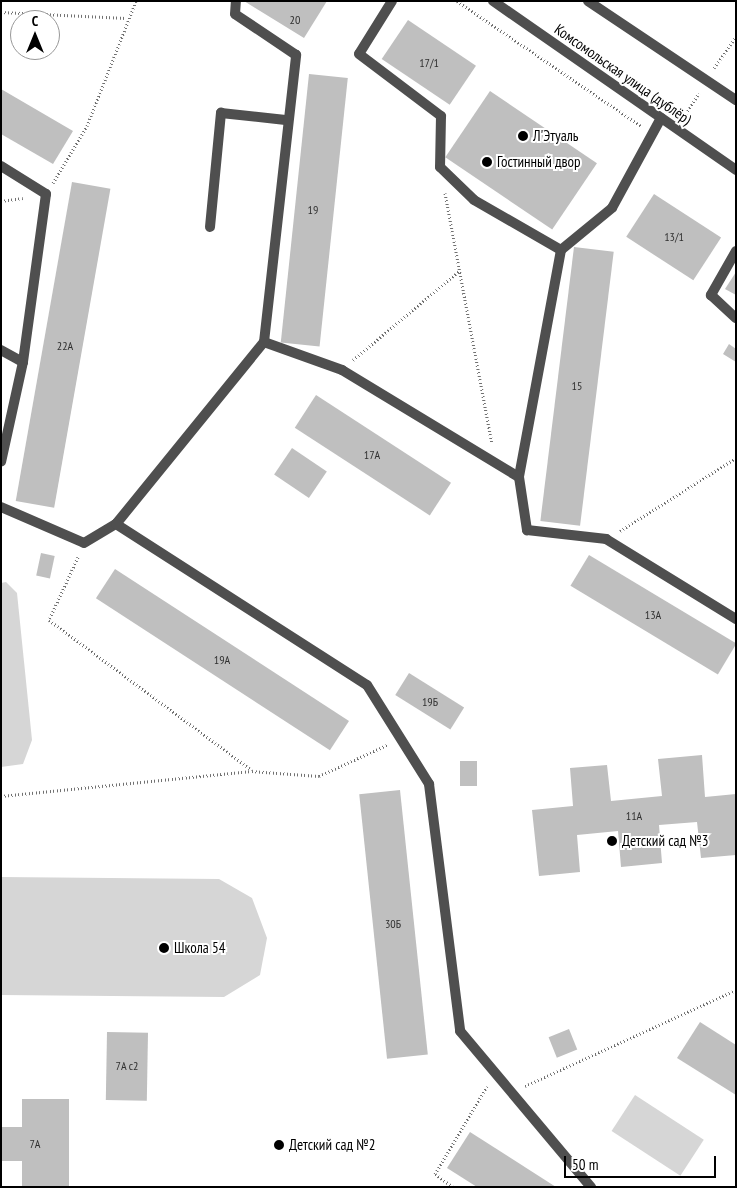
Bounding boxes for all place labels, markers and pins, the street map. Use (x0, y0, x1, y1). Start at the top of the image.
place label: Л'Этуаль (533, 127, 578, 145)
marker: Л'Этуаль (517, 130, 529, 142)
place label: Гостинный двор (497, 153, 581, 171)
marker: Гостинный двор (481, 156, 493, 168)
place label: Детский сад №3 (622, 832, 708, 850)
marker: Детский сад №3 (606, 835, 618, 847)
place label: Школа 54 (174, 939, 225, 957)
marker: Школа 54 (158, 942, 170, 954)
place label: Детский сад №2 (289, 1136, 375, 1154)
marker: Детский сад №2 (273, 1139, 285, 1151)

